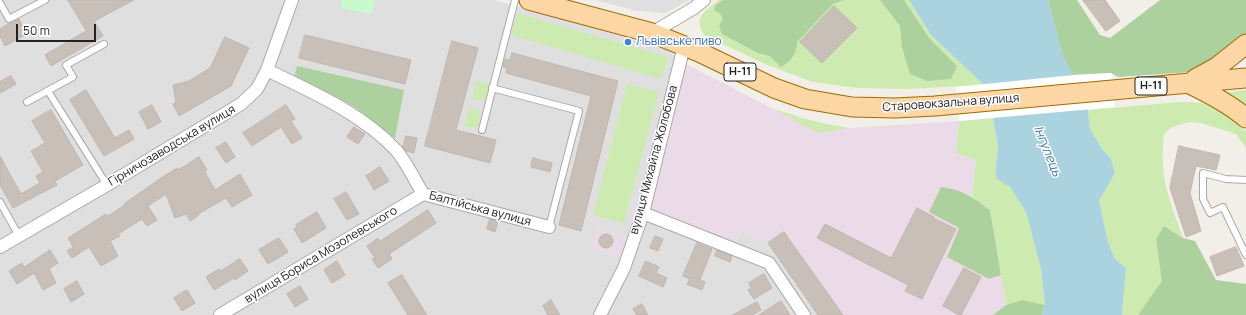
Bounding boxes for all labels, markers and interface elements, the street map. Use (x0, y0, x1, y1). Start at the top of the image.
scale bar (18, 16, 98, 42)
text: 50 m (23, 22, 50, 39)
place label: Львівське пиво (636, 35, 722, 49)
marker: Львівське пиво (623, 37, 633, 47)
road number: Н-11 (724, 63, 756, 81)
road number: Н-11 (1135, 77, 1167, 95)
street label: вулиця Михайла Жолобова (627, 84, 681, 236)
street label: Старовокзальна вулиця (882, 91, 1020, 115)
street label: Гірничозаводська вулиця (106, 102, 238, 190)
water label: Інгулець (1030, 123, 1064, 179)
street label: Балтійська вулиця (427, 188, 533, 230)
street label: вулиця Бориса Мозолевського (242, 204, 400, 306)

